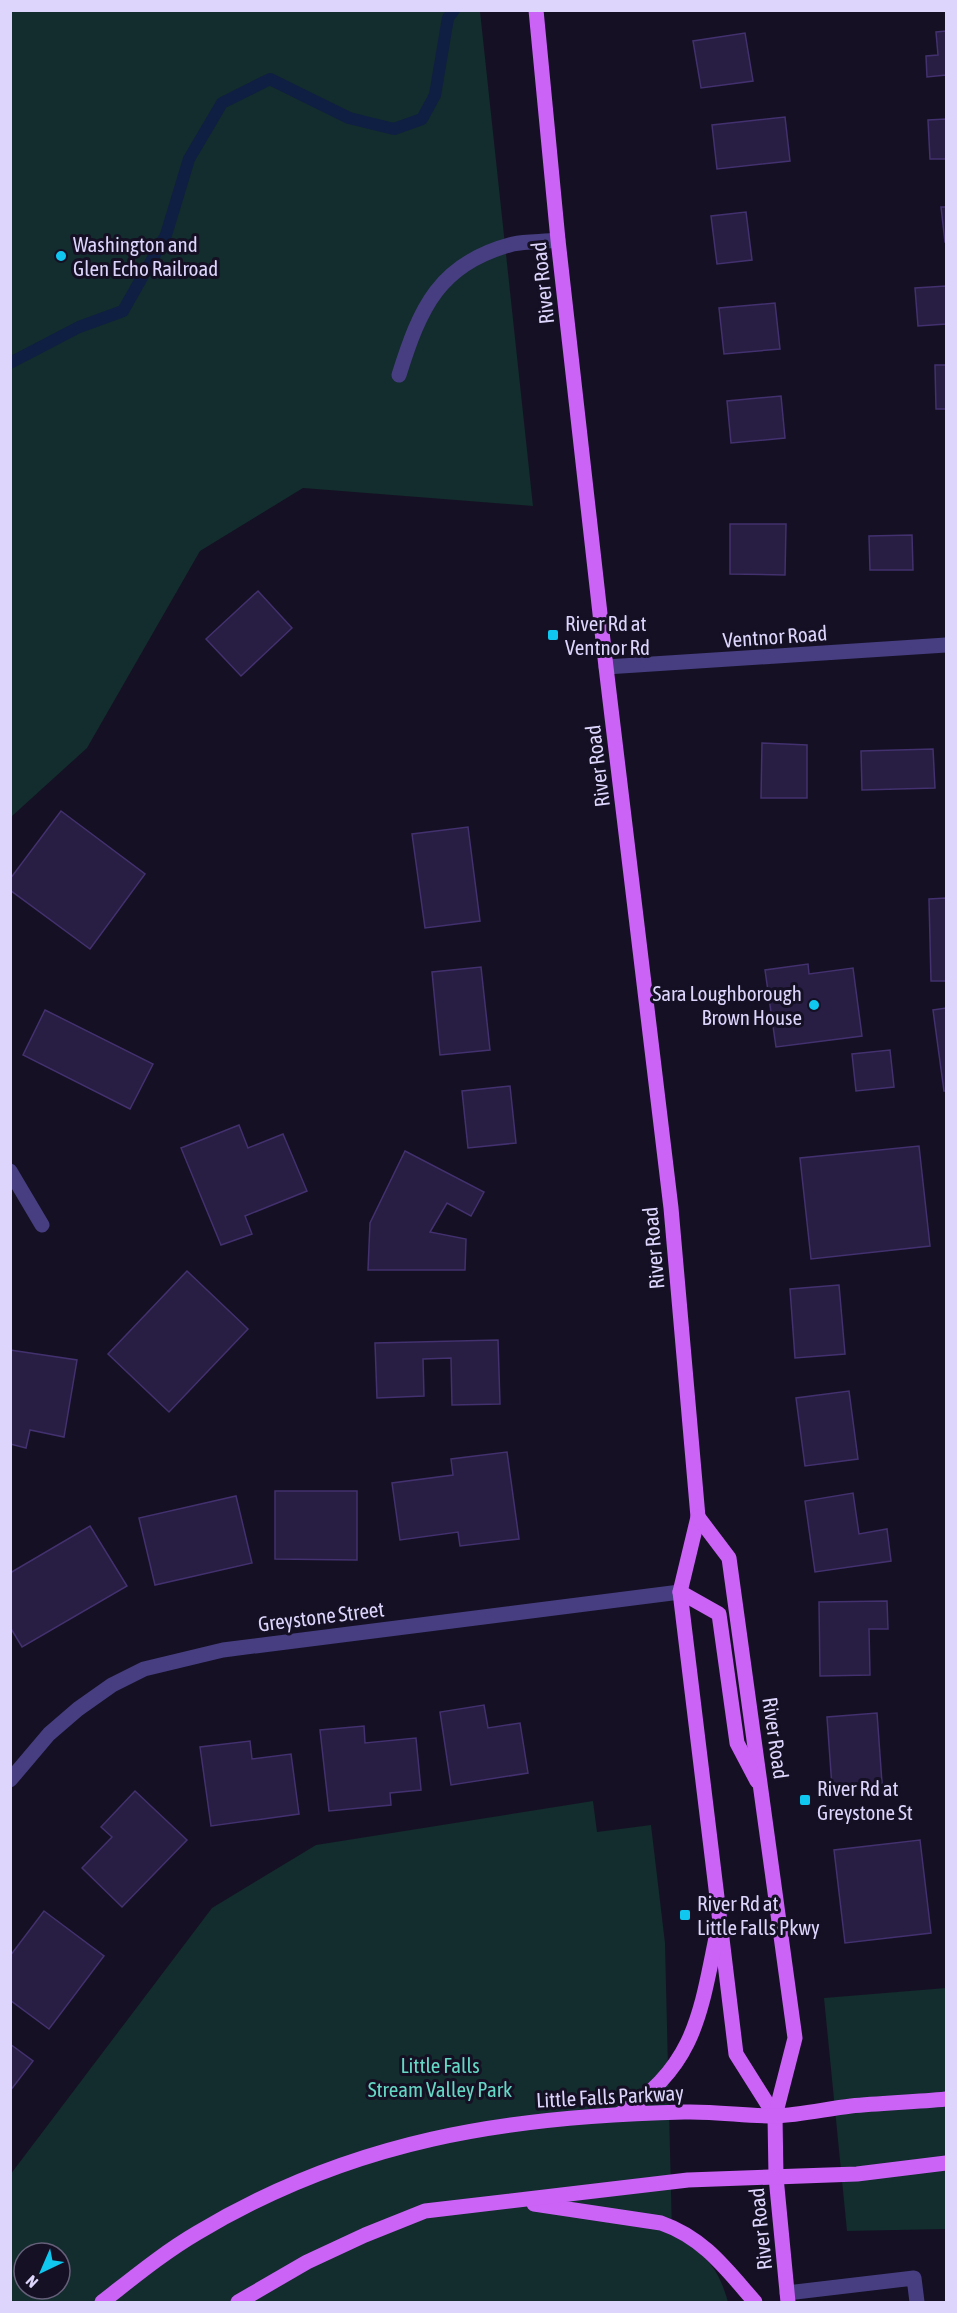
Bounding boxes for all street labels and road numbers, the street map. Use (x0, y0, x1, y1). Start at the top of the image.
street label: River Road (526, 241, 558, 325)
street label: Ventnor Road (722, 620, 828, 652)
street label: River Road (580, 724, 614, 808)
street label: River Road (637, 1206, 669, 1290)
street label: Greystone Street (256, 1596, 386, 1636)
street label: River Road (758, 1695, 794, 1781)
street label: Little Falls Parkway (536, 2080, 685, 2112)
street label: River Road (744, 2187, 776, 2271)

